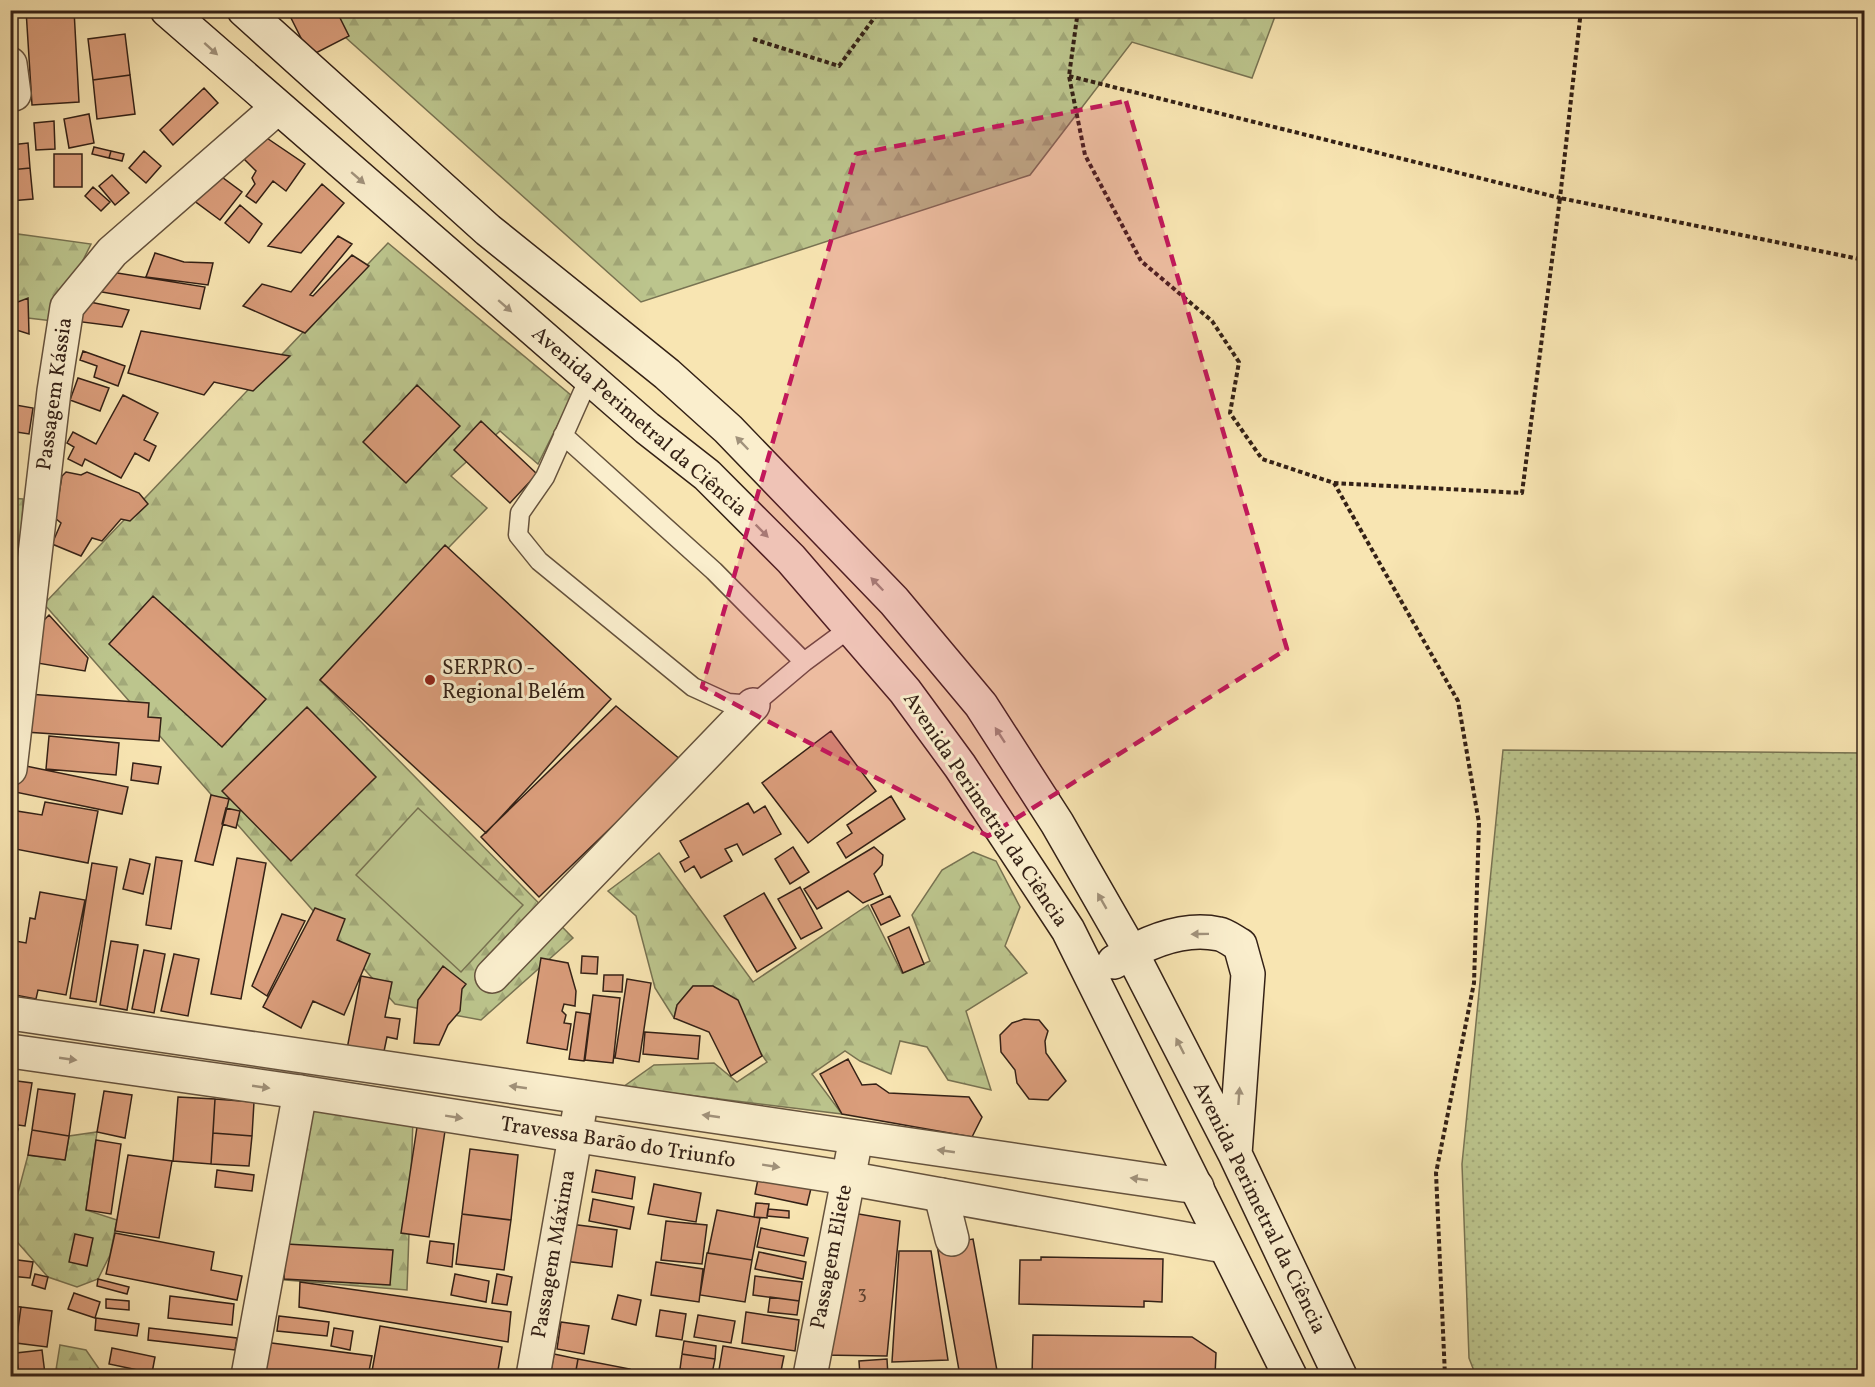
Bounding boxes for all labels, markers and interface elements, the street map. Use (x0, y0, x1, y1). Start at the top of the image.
one-way arrow (203, 42, 218, 55)
one-way arrow (350, 171, 365, 184)
one-way arrow (497, 299, 512, 312)
street label: Passagem Kássia (30, 316, 80, 472)
street label: Avenida Perimetral da Ciência (525, 320, 753, 524)
one-way arrow (735, 436, 749, 451)
one-way arrow (755, 523, 769, 537)
one-way arrow (870, 576, 884, 591)
place label: SERPRO - Regional Belém (442, 654, 585, 707)
marker: SERPRO - Regional Belém (423, 673, 437, 687)
street label: Avenida Perimetral da Ciência (895, 687, 1075, 933)
one-way arrow (995, 727, 1006, 743)
one-way arrow (1097, 892, 1107, 909)
one-way arrow (1191, 929, 1210, 939)
one-way arrow (1175, 1038, 1184, 1055)
one-way arrow (59, 1055, 78, 1064)
street label: Avenida Perimetral da Ciência (1185, 1077, 1333, 1339)
one-way arrow (252, 1082, 271, 1091)
one-way arrow (509, 1083, 528, 1092)
one-way arrow (1235, 1087, 1244, 1106)
street label: Travessa Barão do Triunfo (498, 1110, 738, 1176)
one-way arrow (702, 1111, 721, 1120)
one-way arrow (445, 1113, 464, 1122)
one-way arrow (936, 1146, 955, 1155)
one-way arrow (762, 1162, 781, 1171)
street label: Passagem Máxima (525, 1167, 583, 1341)
one-way arrow (1129, 1174, 1148, 1183)
street label: Passagem Eliete (804, 1182, 860, 1332)
house number: 3 (857, 1282, 867, 1307)

